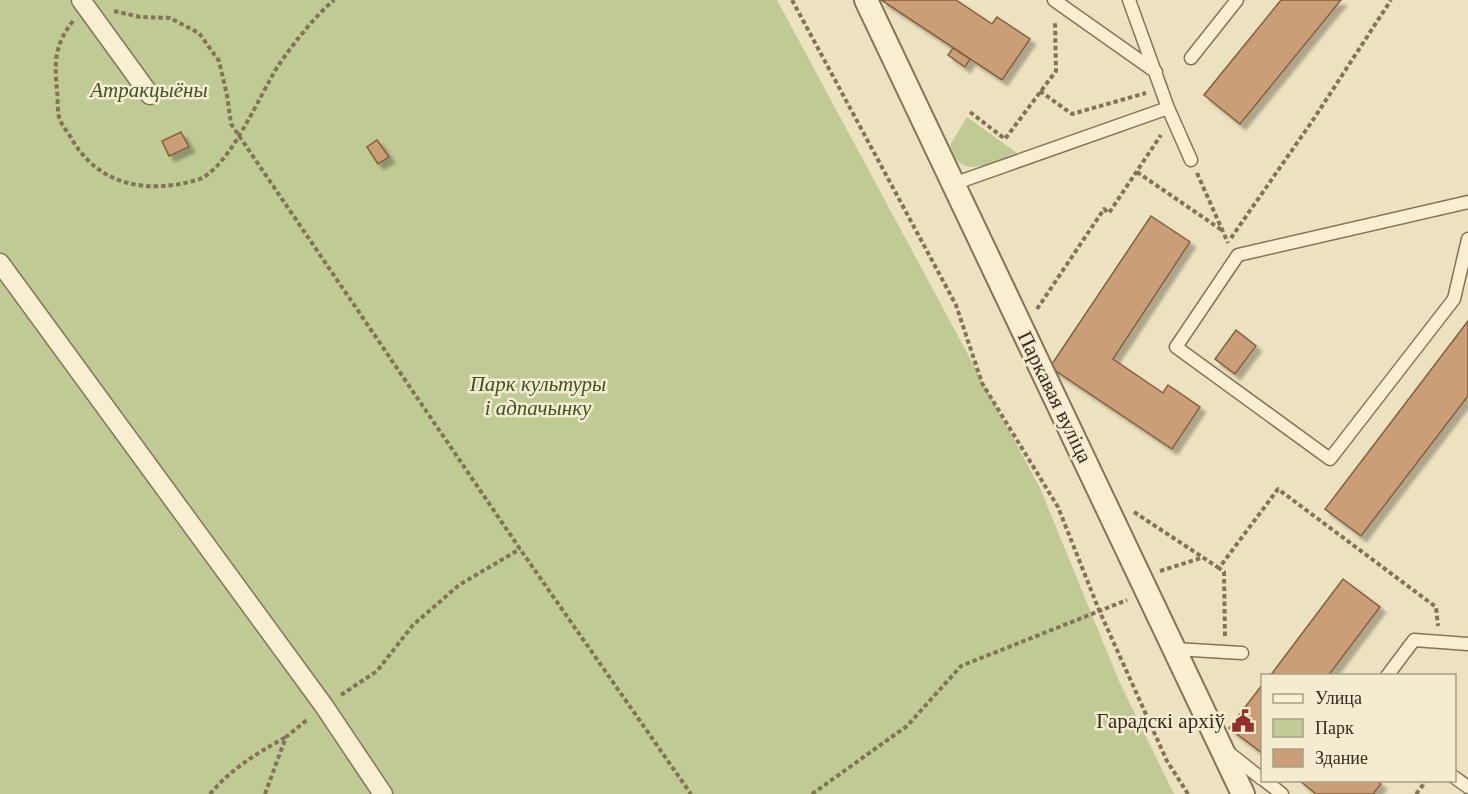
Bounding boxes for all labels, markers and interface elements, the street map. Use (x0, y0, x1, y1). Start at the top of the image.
park label: Атракцыёны (88, 78, 208, 102)
street label: Паркавая вуліца (1013, 327, 1098, 467)
park label: Парк культуры і адпачынку (469, 372, 606, 420)
legend (1261, 674, 1456, 782)
text: Улица (1315, 688, 1362, 708)
public building icon: Гарадскі архіў (1230, 708, 1256, 734)
place label: Гарадскі архіў (1096, 709, 1225, 733)
text: Парк (1315, 718, 1354, 738)
text: Здание (1315, 748, 1368, 768)

